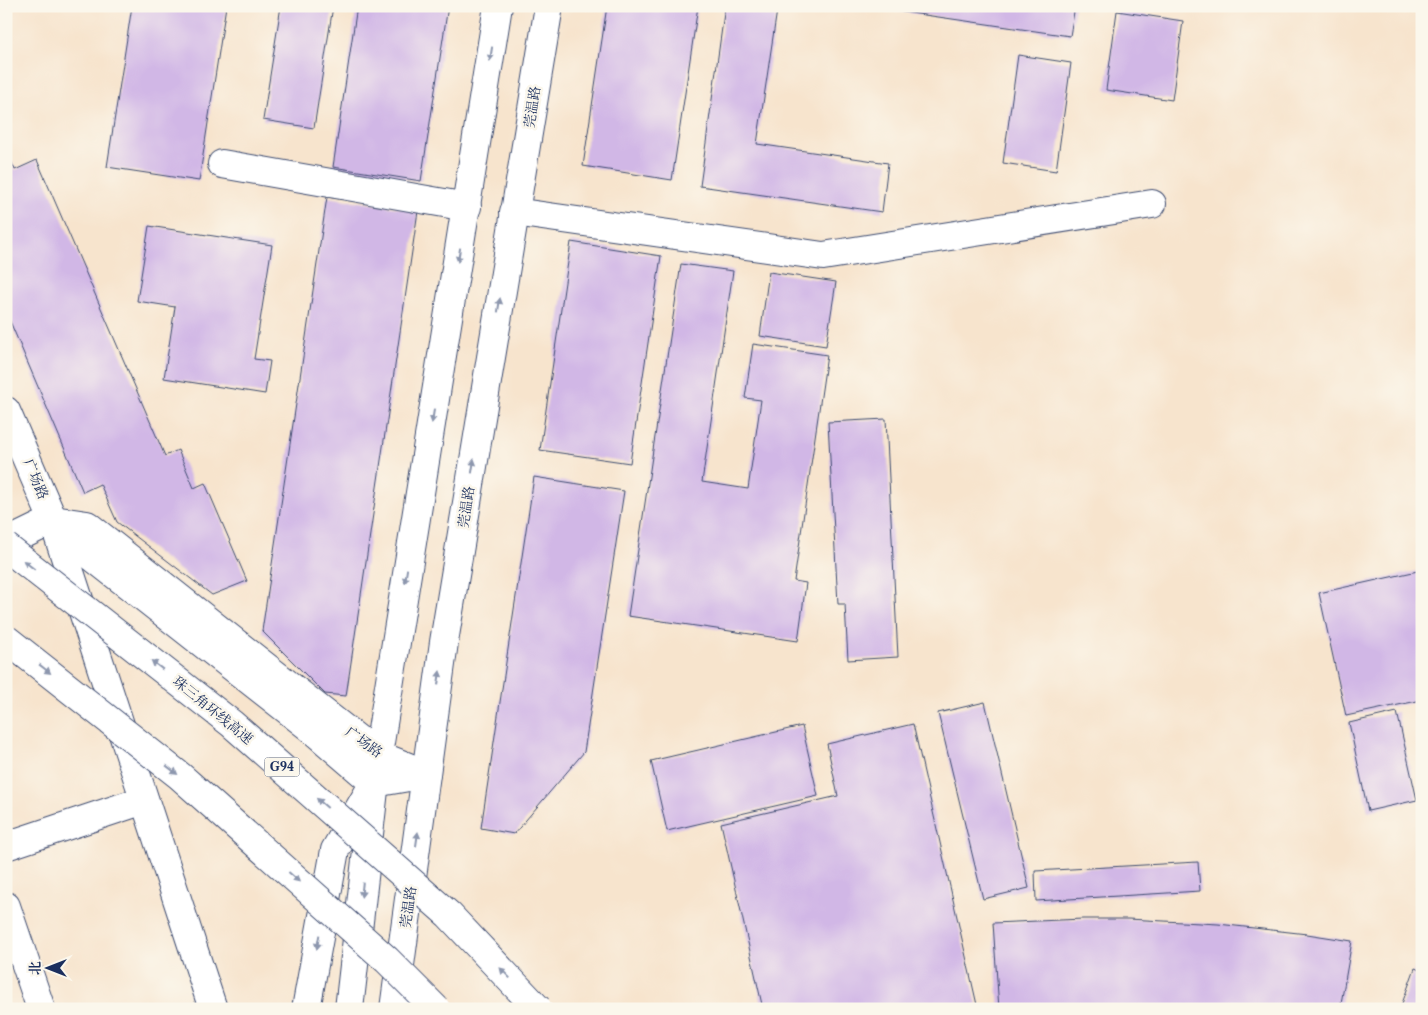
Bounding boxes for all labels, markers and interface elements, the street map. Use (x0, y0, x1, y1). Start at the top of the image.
one-way arrow (486, 47, 494, 63)
street label: 莞温路 (520, 85, 544, 129)
one-way arrow (454, 248, 462, 264)
one-way arrow (495, 297, 503, 313)
one-way arrow (428, 408, 436, 424)
street label: 广场路 (20, 456, 52, 502)
one-way arrow (469, 457, 477, 473)
street label: 莞温路 (454, 485, 478, 529)
one-way arrow (23, 560, 36, 571)
one-way arrow (402, 568, 410, 584)
one-way arrow (151, 660, 164, 671)
one-way arrow (38, 664, 51, 674)
one-way arrow (435, 670, 443, 686)
street label: 珠三角环线高速 (169, 672, 257, 748)
street label: 广场路 (342, 723, 386, 761)
road number: G94 (264, 758, 300, 776)
one-way arrow (165, 764, 178, 775)
one-way arrow (316, 797, 328, 809)
one-way arrow (413, 831, 421, 847)
one-way arrow (288, 871, 300, 882)
one-way arrow (358, 882, 366, 898)
street label: 莞温路 (396, 885, 420, 929)
one-way arrow (314, 934, 322, 950)
north arrow (22, 942, 72, 992)
text: 北 (26, 961, 44, 975)
one-way arrow (499, 968, 511, 980)

